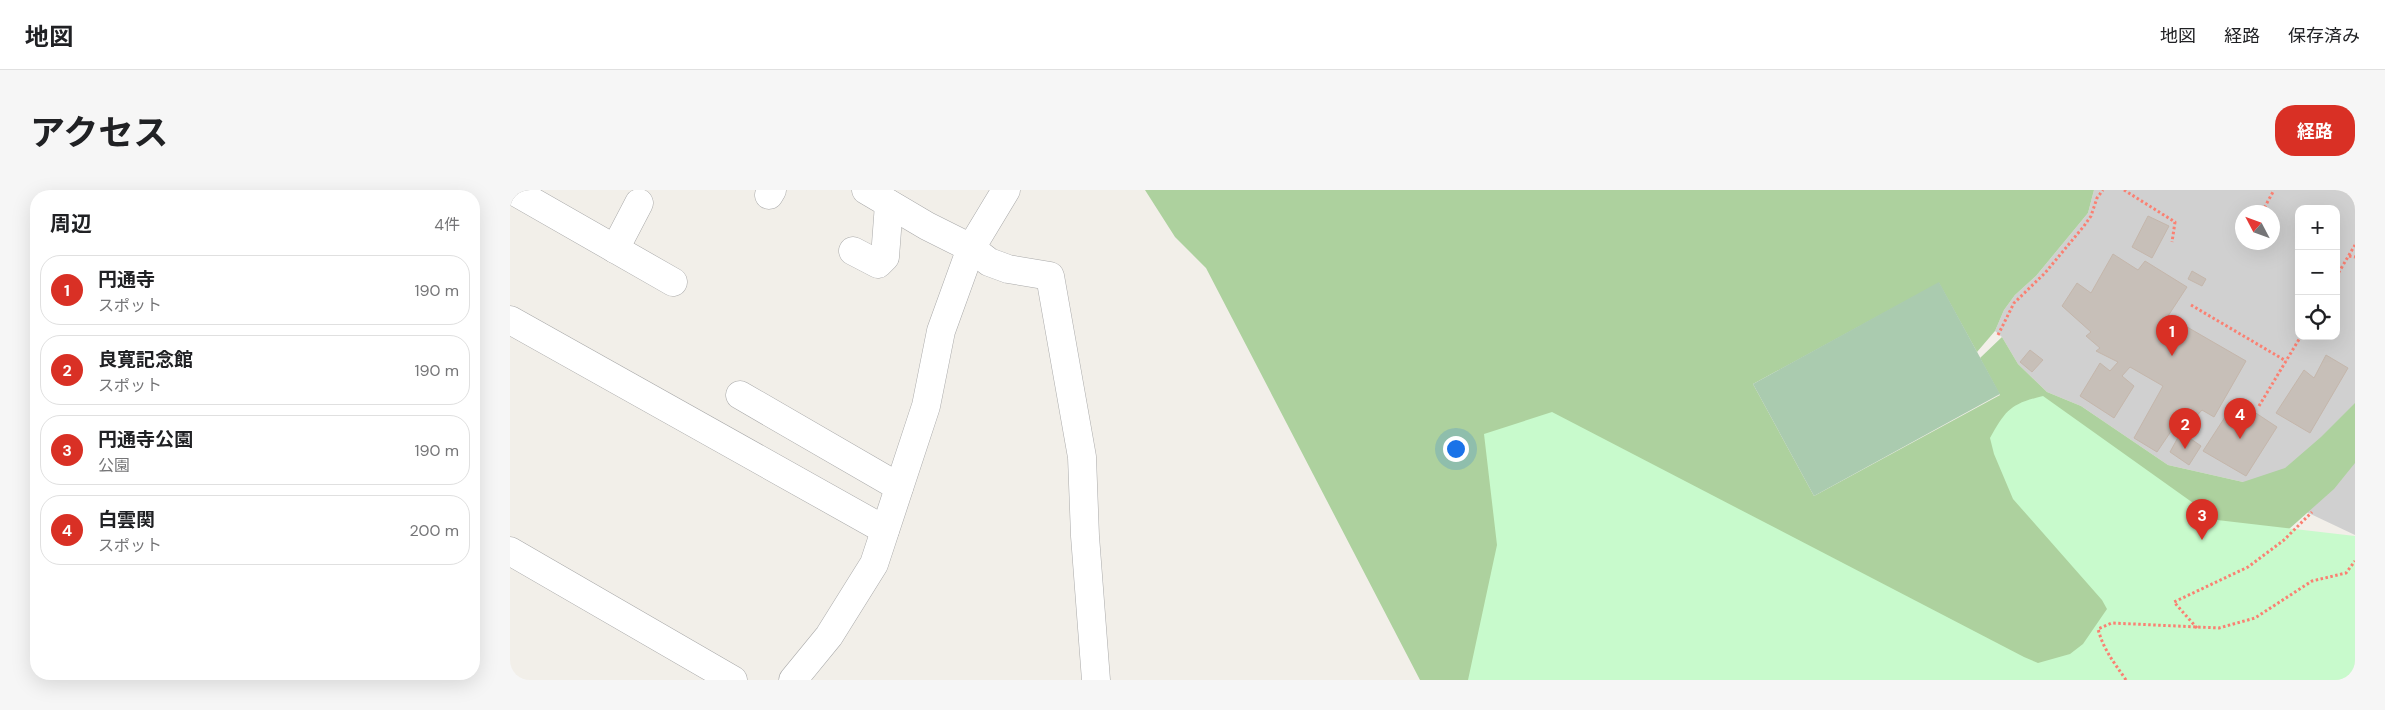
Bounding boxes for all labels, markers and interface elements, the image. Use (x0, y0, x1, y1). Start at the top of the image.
text: 地図 (25, 21, 73, 52)
text: 地図 (2160, 24, 2196, 48)
text: 経路 (2224, 24, 2260, 48)
text: 保存済み (2288, 24, 2360, 48)
button: 経路 (2275, 105, 2355, 156)
text: アクセス (30, 110, 168, 156)
north arrow (2235, 205, 2280, 250)
map controls (2295, 205, 2340, 340)
button: + (2295, 205, 2340, 250)
text: 周辺 (50, 210, 92, 238)
text: 4件 (434, 214, 460, 235)
button: − (2295, 250, 2340, 295)
text: 円通寺 (98, 267, 155, 292)
text: 1 (64, 280, 70, 301)
text: 190 m (415, 280, 459, 301)
text: スポット (98, 295, 162, 316)
button: locate (2295, 295, 2340, 340)
pin: 1 (2156, 315, 2188, 356)
text: 良寛記念館 (98, 347, 193, 372)
text: 2 (62, 360, 72, 381)
text: 190 m (415, 360, 459, 381)
text: スポット (98, 375, 162, 396)
pin: 4 (2224, 398, 2256, 439)
pin: 2 (2169, 408, 2201, 449)
text: 円通寺公園 (98, 427, 193, 452)
your location (1443, 436, 1469, 462)
text: 3 (62, 440, 72, 461)
text: 190 m (415, 440, 459, 461)
text: 公園 (98, 455, 130, 476)
pin: 3 (2186, 499, 2218, 540)
text: 白雲関 (98, 507, 155, 532)
text: 4 (62, 520, 72, 541)
text: 200 m (410, 520, 459, 541)
text: スポット (98, 535, 162, 556)

